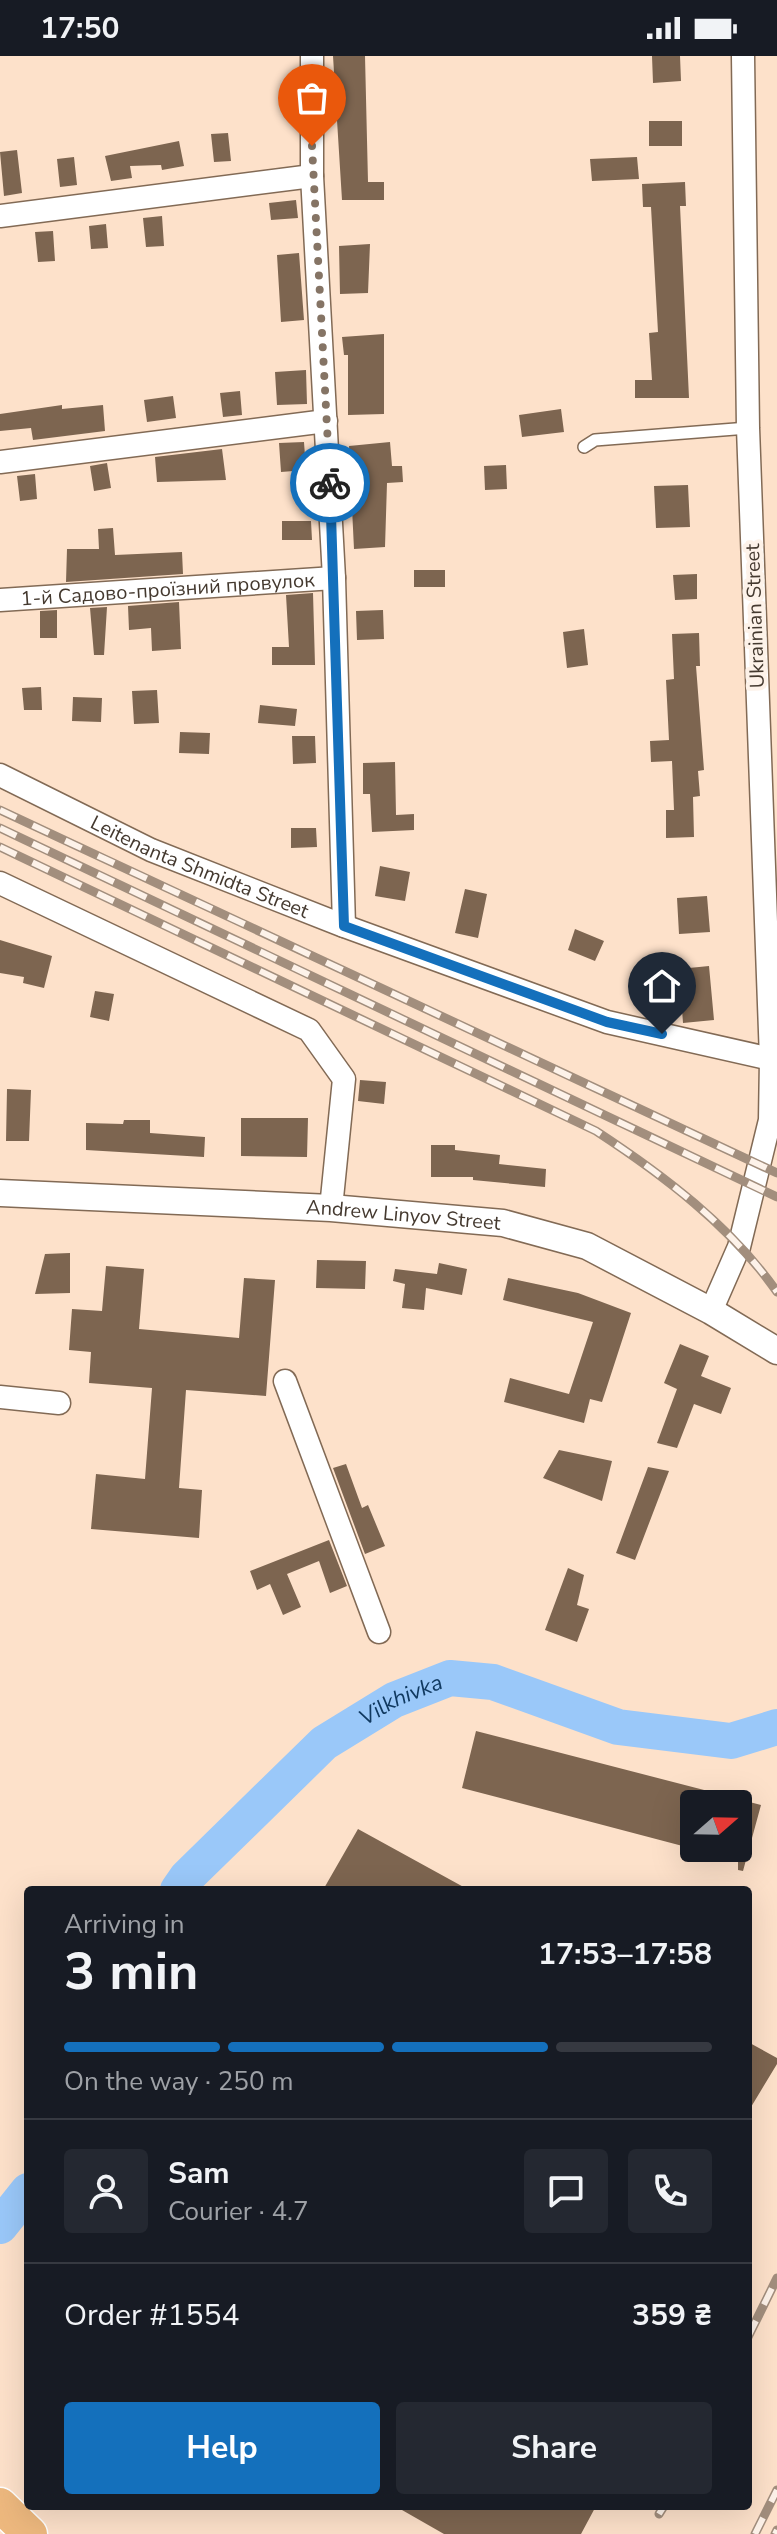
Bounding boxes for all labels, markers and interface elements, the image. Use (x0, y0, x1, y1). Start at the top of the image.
text: 17:50 (40, 8, 119, 49)
pin (278, 64, 346, 146)
icon: bag (290, 76, 334, 120)
courier (290, 443, 370, 523)
icon: bike (308, 461, 352, 505)
street label: Ukrainian Street (739, 542, 771, 689)
street label: 1-й Садово-проїзний провулок (20, 566, 316, 612)
street label: Leitenanta Shmidta Street (86, 809, 314, 925)
pin (628, 952, 696, 1034)
icon: home (640, 964, 684, 1008)
street label: Andrew Linyov Street (306, 1193, 503, 1236)
water label: Vilkhivka (354, 1667, 447, 1733)
north arrow (680, 1790, 752, 1862)
map controls (680, 1790, 752, 1862)
text: Arriving in (64, 1907, 185, 1942)
text: 17:53–17:58 (538, 1934, 712, 1975)
text: 3 min (64, 1936, 199, 2007)
text: On the way · 250 m (64, 2064, 293, 2099)
button: person (64, 2149, 148, 2233)
button: chat (524, 2149, 608, 2233)
button: phone (628, 2149, 712, 2233)
text: Sam (168, 2153, 230, 2194)
text: Courier · 4.7 (168, 2194, 309, 2229)
text: Order #1554 (64, 2295, 239, 2336)
text: 359 ₴ (632, 2295, 712, 2336)
button: Help (64, 2402, 380, 2494)
button: Share (396, 2402, 712, 2494)

